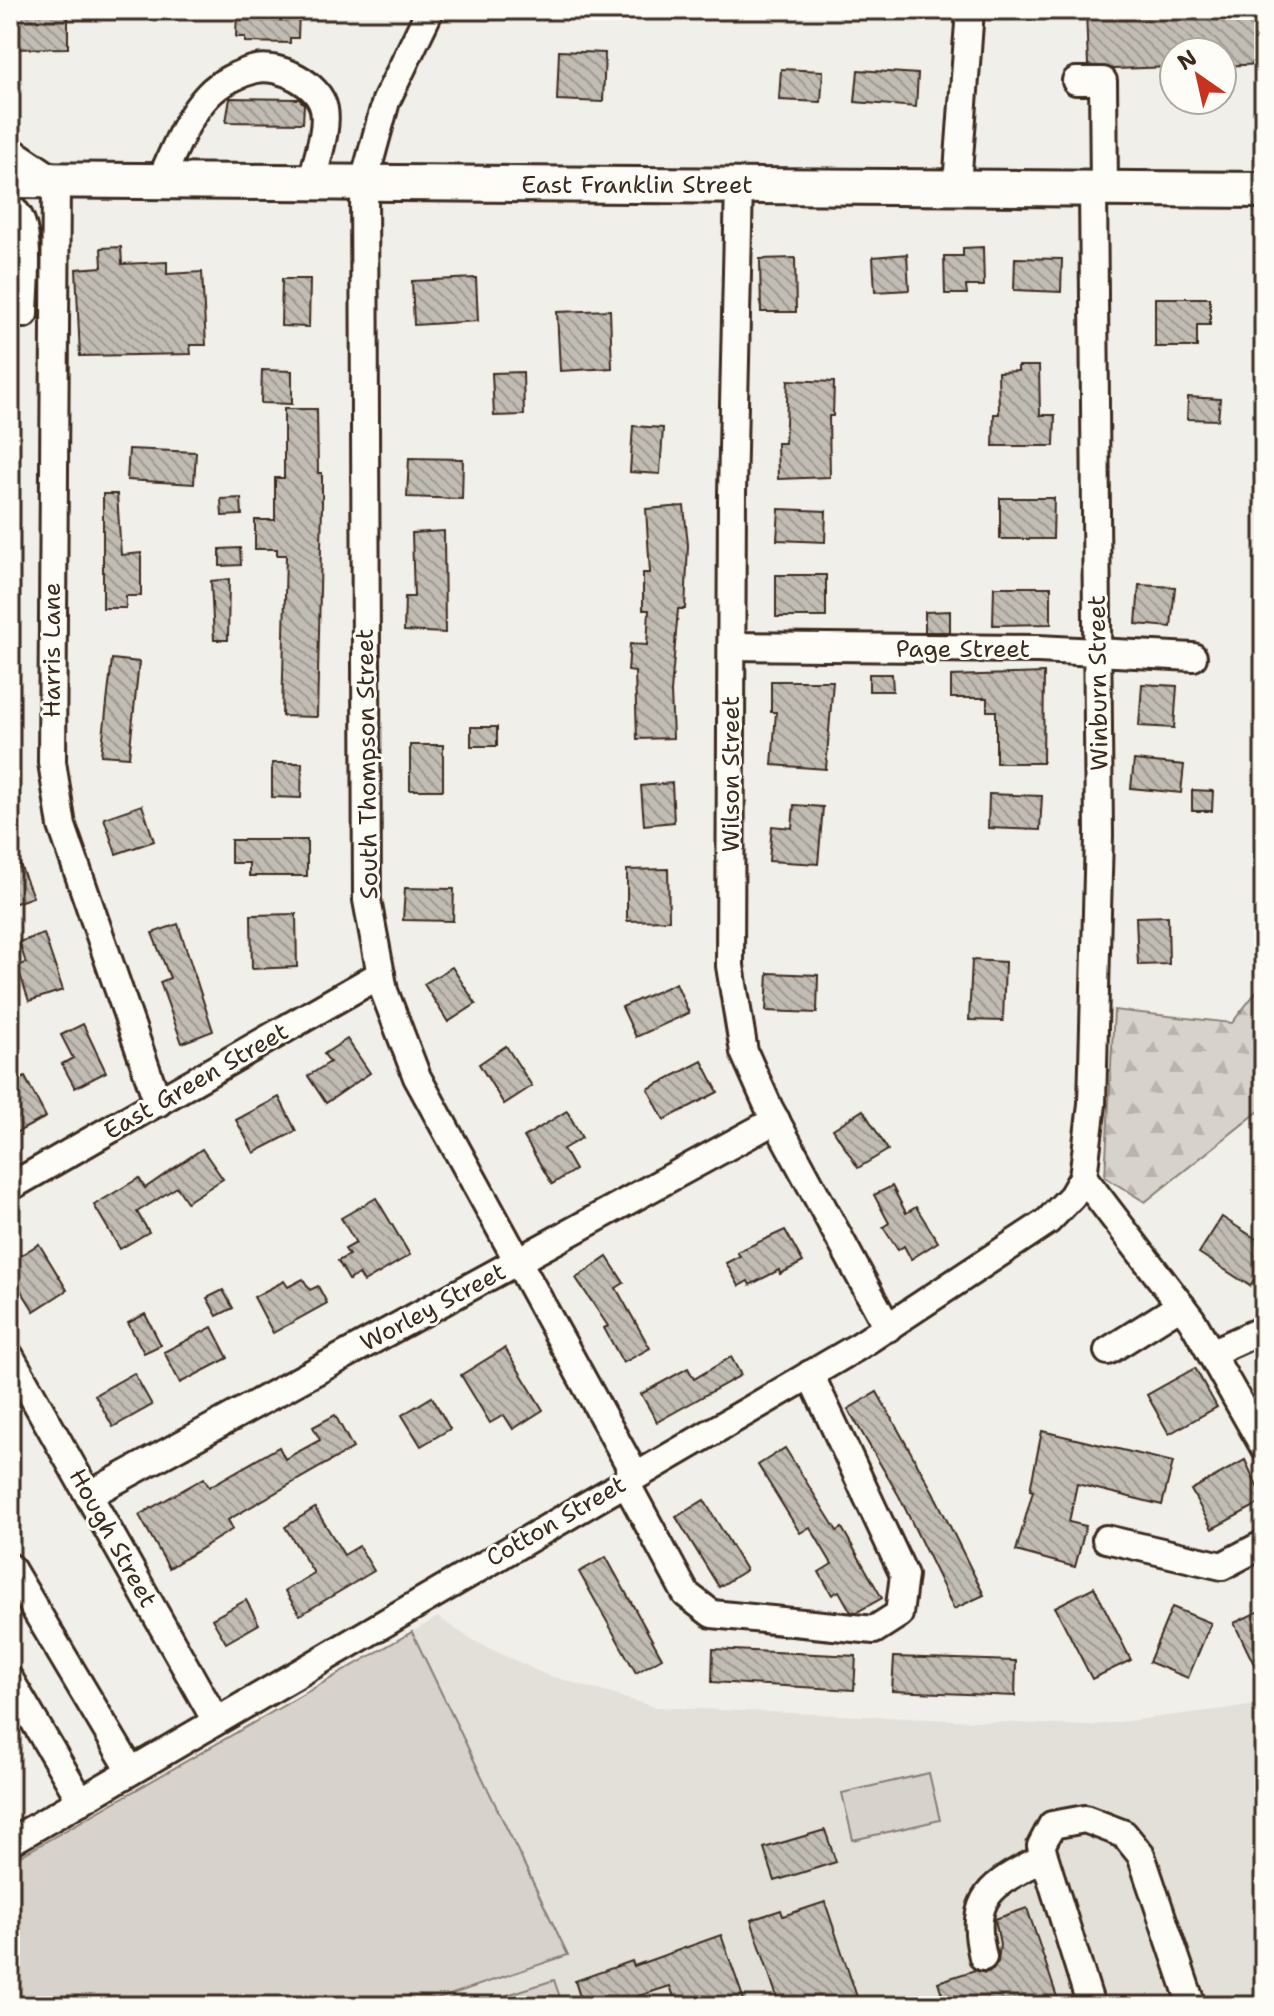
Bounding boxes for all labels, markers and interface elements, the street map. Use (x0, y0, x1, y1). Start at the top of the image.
north arrow (1158, 36, 1238, 116)
text: N (1172, 43, 1202, 77)
street label: East Franklin Street (521, 169, 753, 201)
street label: Harris Lane (36, 582, 68, 718)
street label: Winburn Street (1080, 595, 1116, 771)
street label: South Thompson Street (349, 628, 385, 900)
street label: Page Street (896, 633, 1030, 665)
street label: Wilson Street (715, 696, 747, 852)
street label: East Green Street (98, 1015, 294, 1147)
street label: Worley Street (355, 1255, 511, 1359)
street label: Hough Street (62, 1463, 164, 1613)
street label: Cotton Street (480, 1468, 632, 1574)

